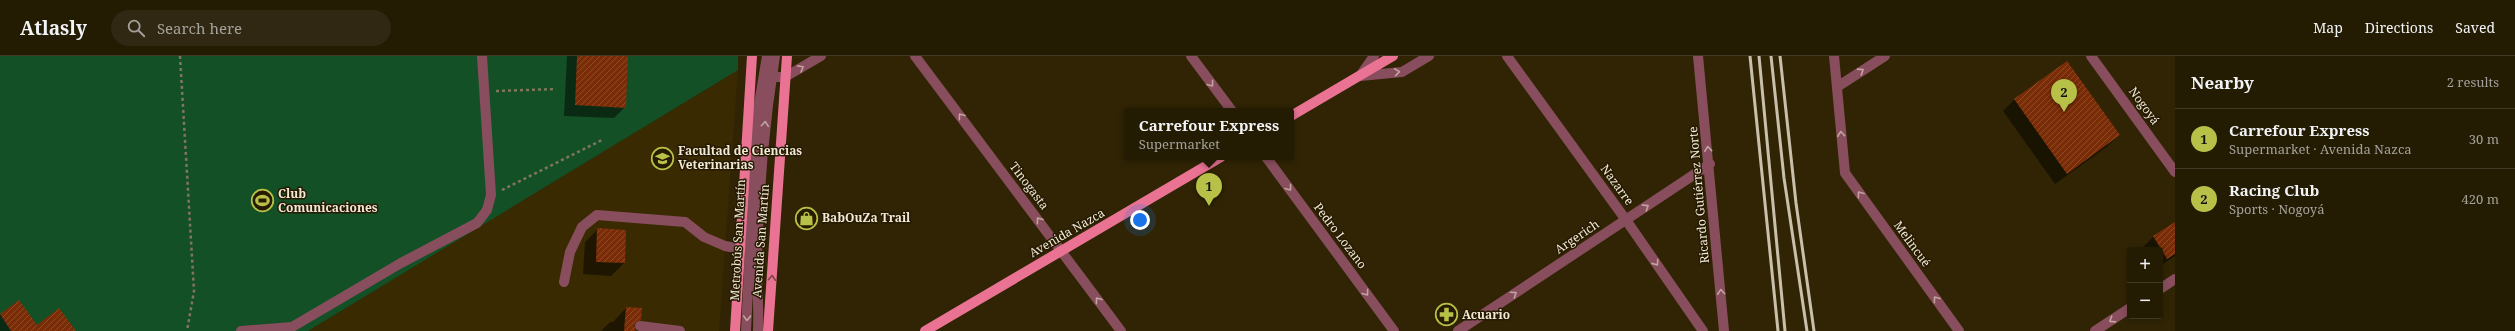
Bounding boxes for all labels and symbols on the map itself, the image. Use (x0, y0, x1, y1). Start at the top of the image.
one-way arrow (797, 65, 804, 72)
one-way arrow (1394, 68, 1400, 77)
one-way arrow (1857, 69, 1864, 76)
one-way arrow (1206, 79, 1213, 86)
pin: 2 (2051, 79, 2077, 112)
street label: Nogoyá (2125, 83, 2164, 128)
one-way arrow (958, 114, 965, 121)
one-way arrow (760, 121, 769, 127)
street label: Ricardo Gutiérrez Norte (1684, 126, 1713, 264)
one-way arrow (1837, 131, 1846, 137)
place label: Facultad de Ciencias Veterinarias (678, 142, 802, 173)
school or university icon: Facultad de Ciencias Veterinarias (649, 145, 675, 171)
one-way arrow (1704, 146, 1713, 152)
street label: Tinogasta (1006, 158, 1053, 213)
street label: Nazarre (1597, 161, 1638, 209)
pin: 1 (1196, 173, 1222, 206)
street label: Metrobús San Martín (726, 179, 749, 301)
street label: Avenida San Martín (748, 183, 773, 298)
one-way arrow (1284, 184, 1291, 191)
place label: Club Comunicaciones (278, 185, 378, 216)
sports icon: Club Comunicaciones (249, 188, 275, 214)
one-way arrow (1858, 191, 1865, 198)
street label: Pedro Lozano (1310, 199, 1371, 272)
street label: Avenida Nazca (1026, 204, 1108, 261)
shop icon: BabOuZa Trail (793, 205, 819, 231)
one-way arrow (1641, 205, 1648, 212)
place label: BabOuZa Trail (822, 209, 911, 226)
your location (1130, 210, 1150, 230)
street label: Argerich (1551, 215, 1603, 258)
street label: Melincué (1890, 217, 1935, 270)
one-way arrow (1036, 218, 1043, 225)
one-way arrow (1651, 259, 1658, 266)
one-way arrow (767, 275, 776, 281)
one-way arrow (1361, 288, 1368, 295)
one-way arrow (1716, 289, 1725, 295)
one-way arrow (1510, 291, 1517, 299)
one-way arrow (1096, 297, 1103, 304)
one-way arrow (1934, 297, 1941, 304)
pharmacy icon: Acuario (1434, 302, 1460, 328)
place label: Acuario (1462, 306, 1510, 323)
one-way arrow (743, 315, 751, 321)
one-way arrow (2110, 315, 2117, 322)

